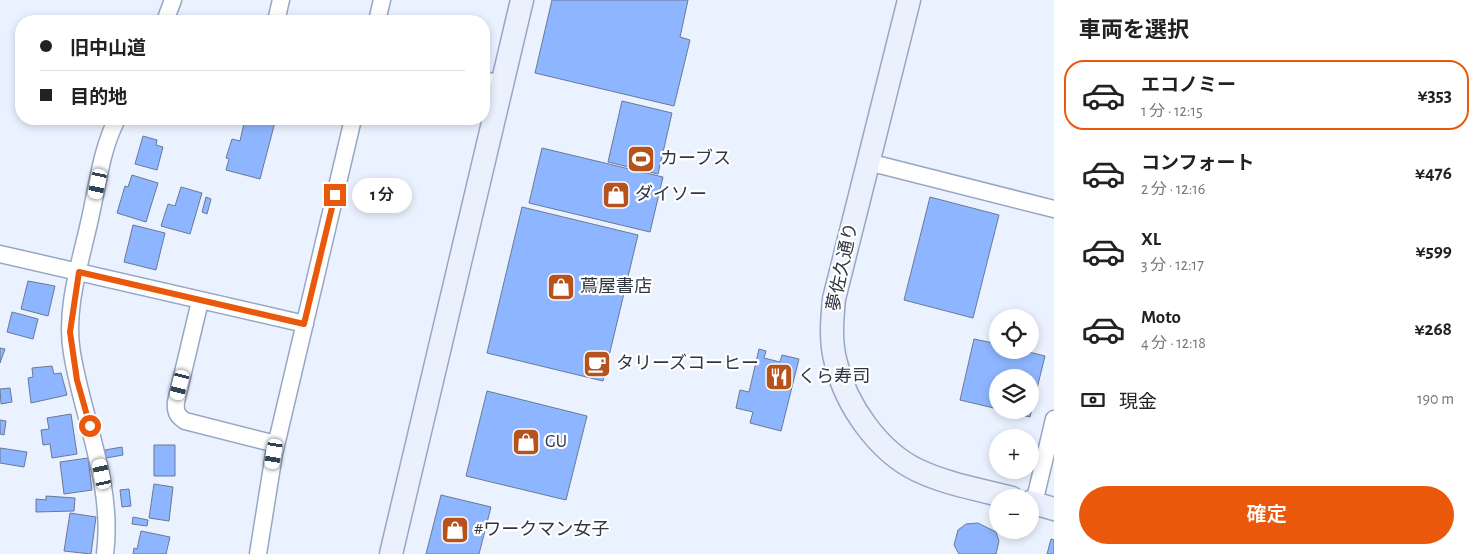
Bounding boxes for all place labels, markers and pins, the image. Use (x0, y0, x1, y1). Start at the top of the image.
sports icon: カーブス (626, 144, 656, 174)
place label: カーブス (660, 148, 731, 168)
shop icon: ダイソー (601, 180, 631, 210)
place label: ダイソー (635, 184, 707, 204)
shop icon: 蔦屋書店 (546, 272, 576, 302)
place label: 蔦屋書店 (580, 277, 652, 296)
cafe icon: タリーズコーヒー (582, 349, 612, 379)
place label: タリーズコーヒー (616, 353, 759, 373)
restaurant icon: くら寿司 (764, 362, 794, 392)
place label: くら寿司 (798, 367, 870, 386)
shop icon: GU (511, 427, 541, 457)
place label: GU (545, 433, 567, 451)
shop icon: #ワークマン女子 (440, 515, 470, 545)
place label: #ワークマン女子 (474, 519, 609, 539)

